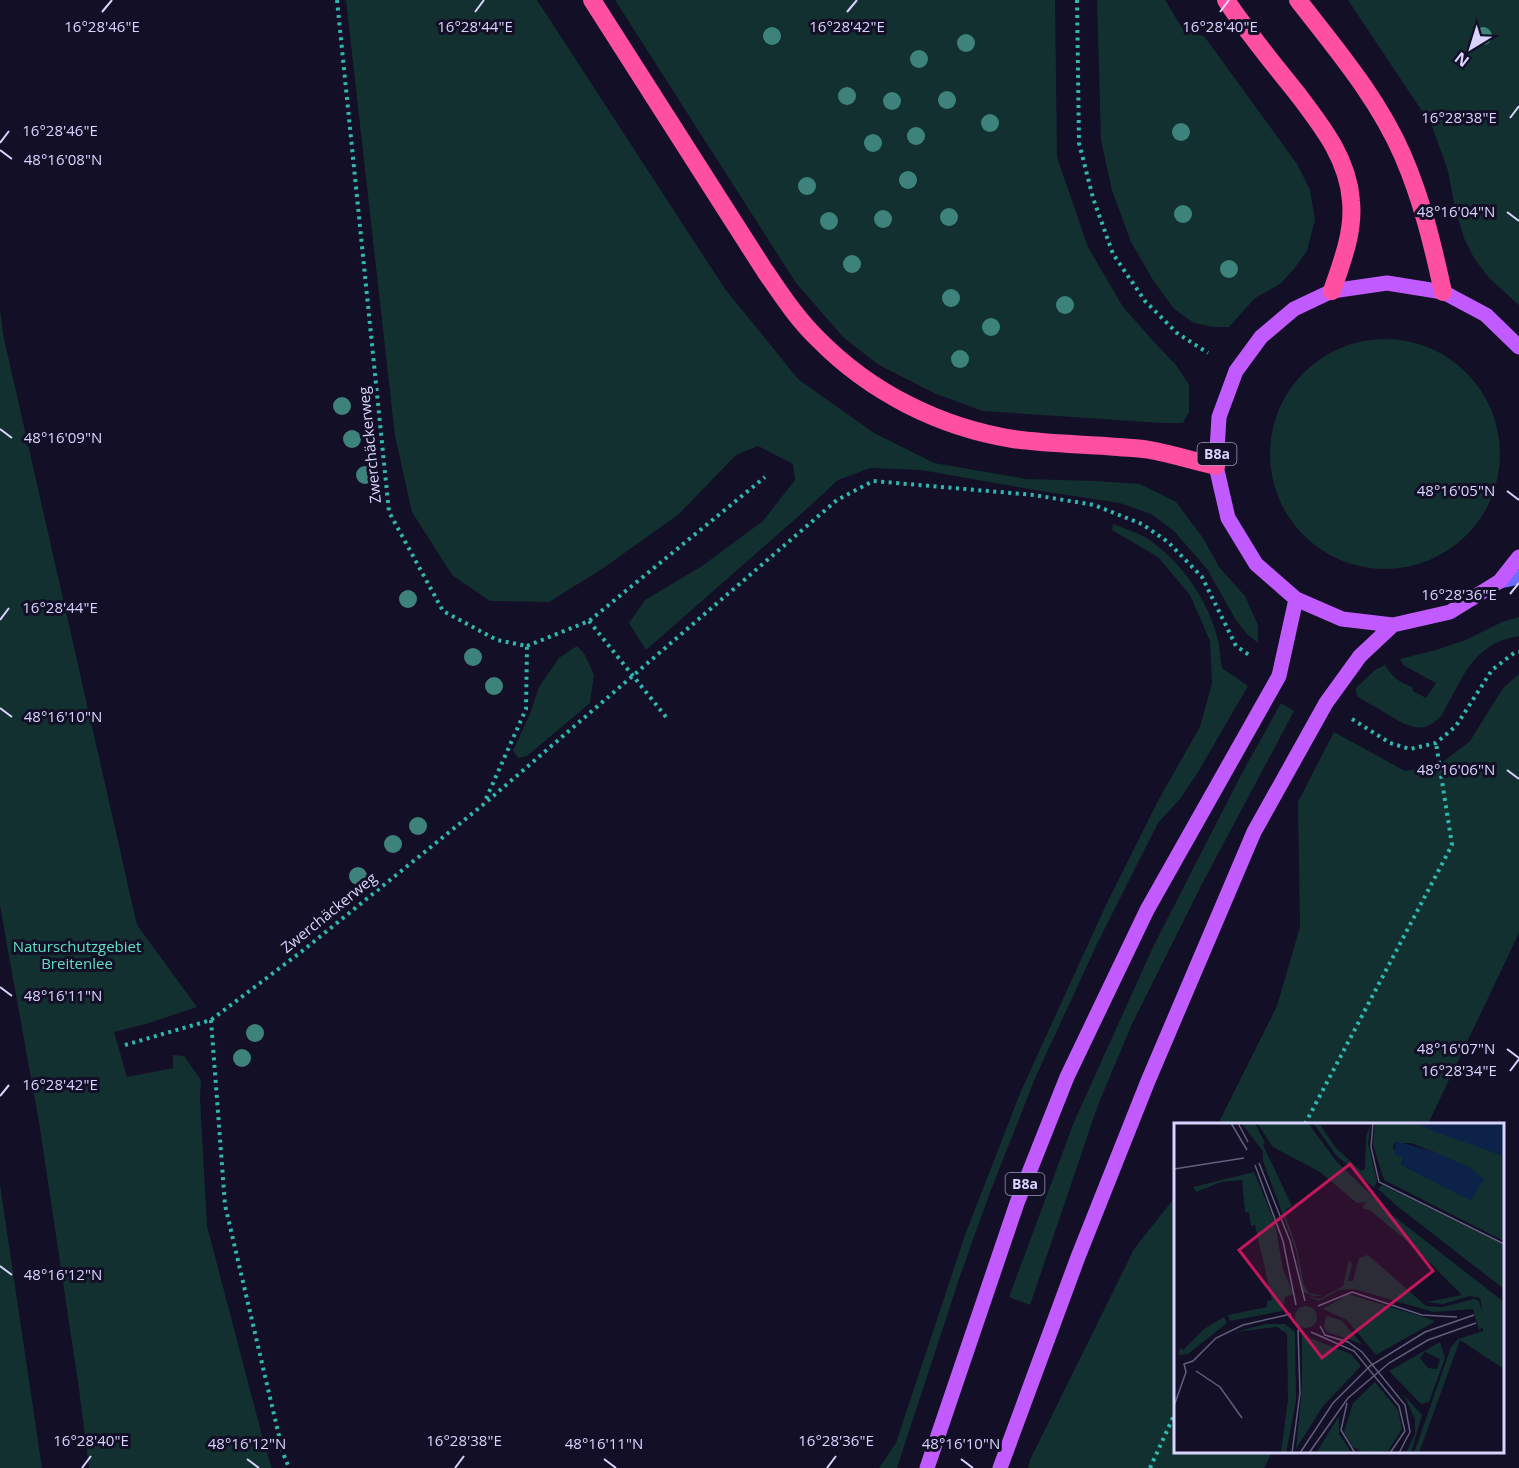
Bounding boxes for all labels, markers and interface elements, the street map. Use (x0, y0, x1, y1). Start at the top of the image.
text: 16°28'46"E (64, 16, 140, 36)
text: 16°28'44"E (437, 16, 513, 36)
text: 16°28'42"E (809, 16, 885, 36)
text: 16°28'40"E (1182, 16, 1258, 36)
north arrow (1441, 18, 1501, 78)
text: N (1450, 47, 1474, 72)
text: 16°28'38"E (1421, 107, 1497, 127)
text: 16°28'46"E (22, 120, 98, 140)
text: 48°16'08"N (24, 149, 102, 169)
text: 48°16'04"N (1417, 201, 1495, 221)
street label: Zwerchäckerweg (353, 386, 385, 504)
text: 48°16'09"N (24, 427, 102, 447)
road number: B8a (1198, 443, 1236, 465)
text: 48°16'05"N (1417, 480, 1495, 500)
text: 16°28'36"E (1421, 584, 1497, 604)
text: 16°28'44"E (22, 597, 98, 617)
text: 48°16'10"N (24, 706, 102, 726)
text: 48°16'06"N (1417, 759, 1495, 779)
street label: Zwerchäckerweg (276, 868, 380, 957)
park label: Naturschutzgebiet Breitenlee (13, 936, 141, 973)
text: 48°16'11"N (24, 985, 102, 1005)
text: 48°16'07"N (1417, 1038, 1495, 1058)
text: 16°28'34"E (1421, 1060, 1497, 1080)
text: 16°28'42"E (22, 1074, 98, 1094)
inset map (1174, 1123, 1504, 1453)
road number: B8a (1006, 1173, 1044, 1195)
text: 48°16'12"N (24, 1264, 102, 1284)
text: 16°28'40"E (53, 1430, 129, 1450)
text: 16°28'38"E (426, 1430, 502, 1450)
text: 16°28'36"E (798, 1430, 874, 1450)
text: 48°16'12"N (208, 1433, 286, 1453)
text: 48°16'11"N (565, 1433, 643, 1453)
text: 48°16'10"N (922, 1433, 1000, 1453)

